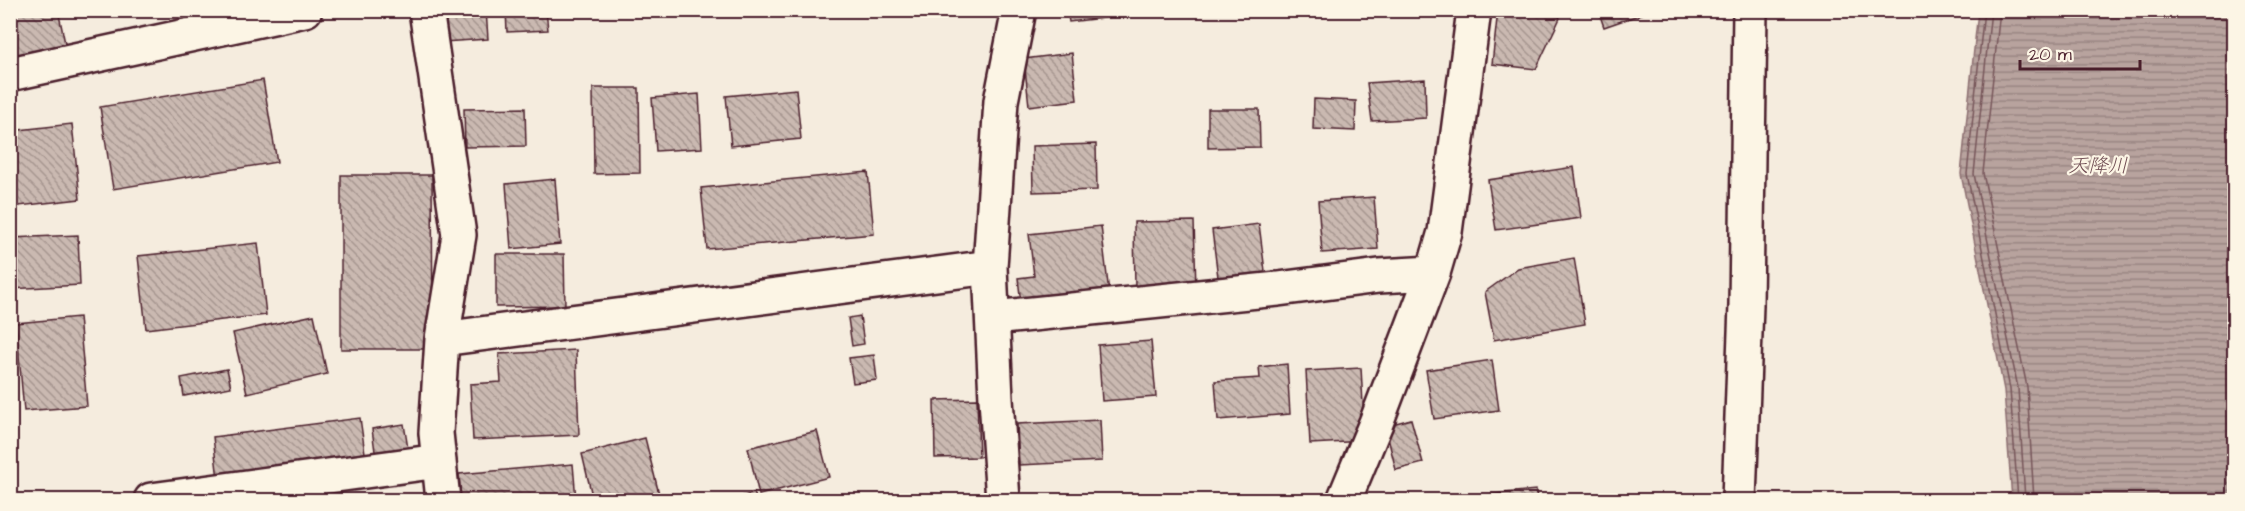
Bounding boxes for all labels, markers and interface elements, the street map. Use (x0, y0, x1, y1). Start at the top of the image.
scale bar (2020, 33, 2140, 71)
text: 20 m (2029, 42, 2072, 67)
water label: 天降川 (2068, 152, 2128, 180)

